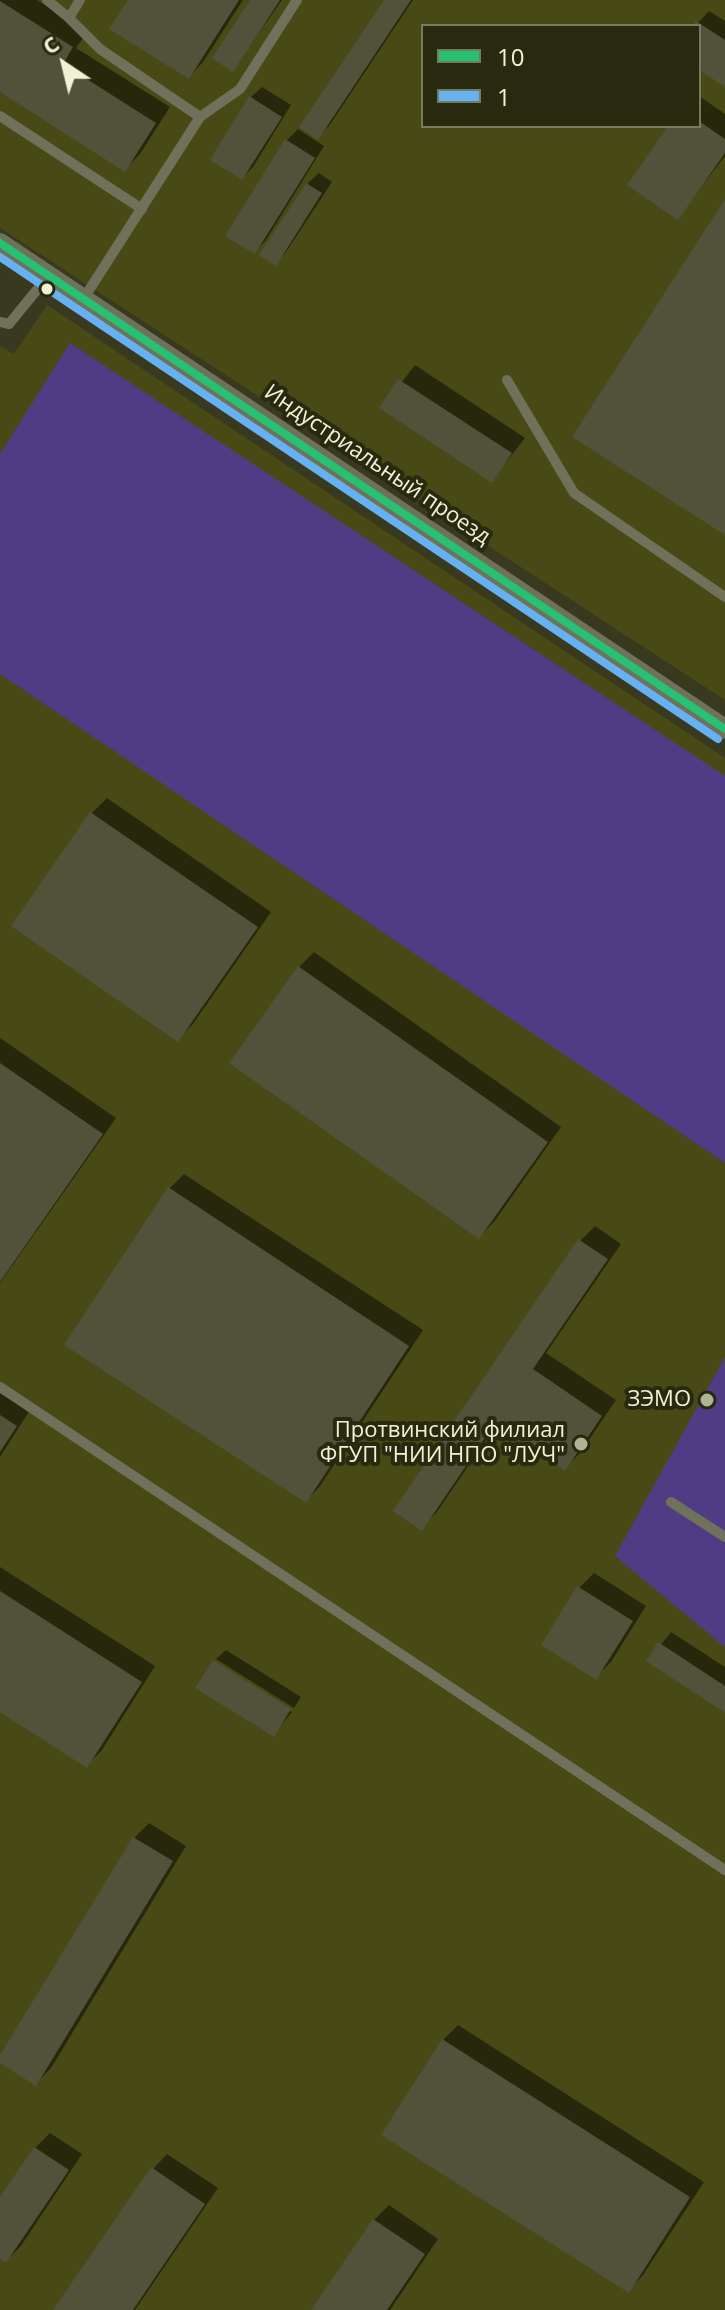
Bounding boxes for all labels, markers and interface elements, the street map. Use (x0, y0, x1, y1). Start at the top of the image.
north arrow (24, 24, 104, 104)
legend (421, 24, 701, 128)
text: С (36, 28, 65, 61)
text: 10 (497, 40, 524, 73)
text: 1 (497, 80, 511, 113)
unlabelled marker (39, 281, 55, 297)
street label: Индустриальный проезд (259, 379, 495, 551)
place label: ЗЭМО (627, 1387, 691, 1413)
marker: ЗЭМО (698, 1391, 716, 1409)
place label: Протвинский филиал ФГУП "НИИ НПО "ЛУЧ" (320, 1418, 565, 1470)
marker: Протвинский филиал ФГУП "НИИ НПО "ЛУЧ" (572, 1435, 590, 1453)

